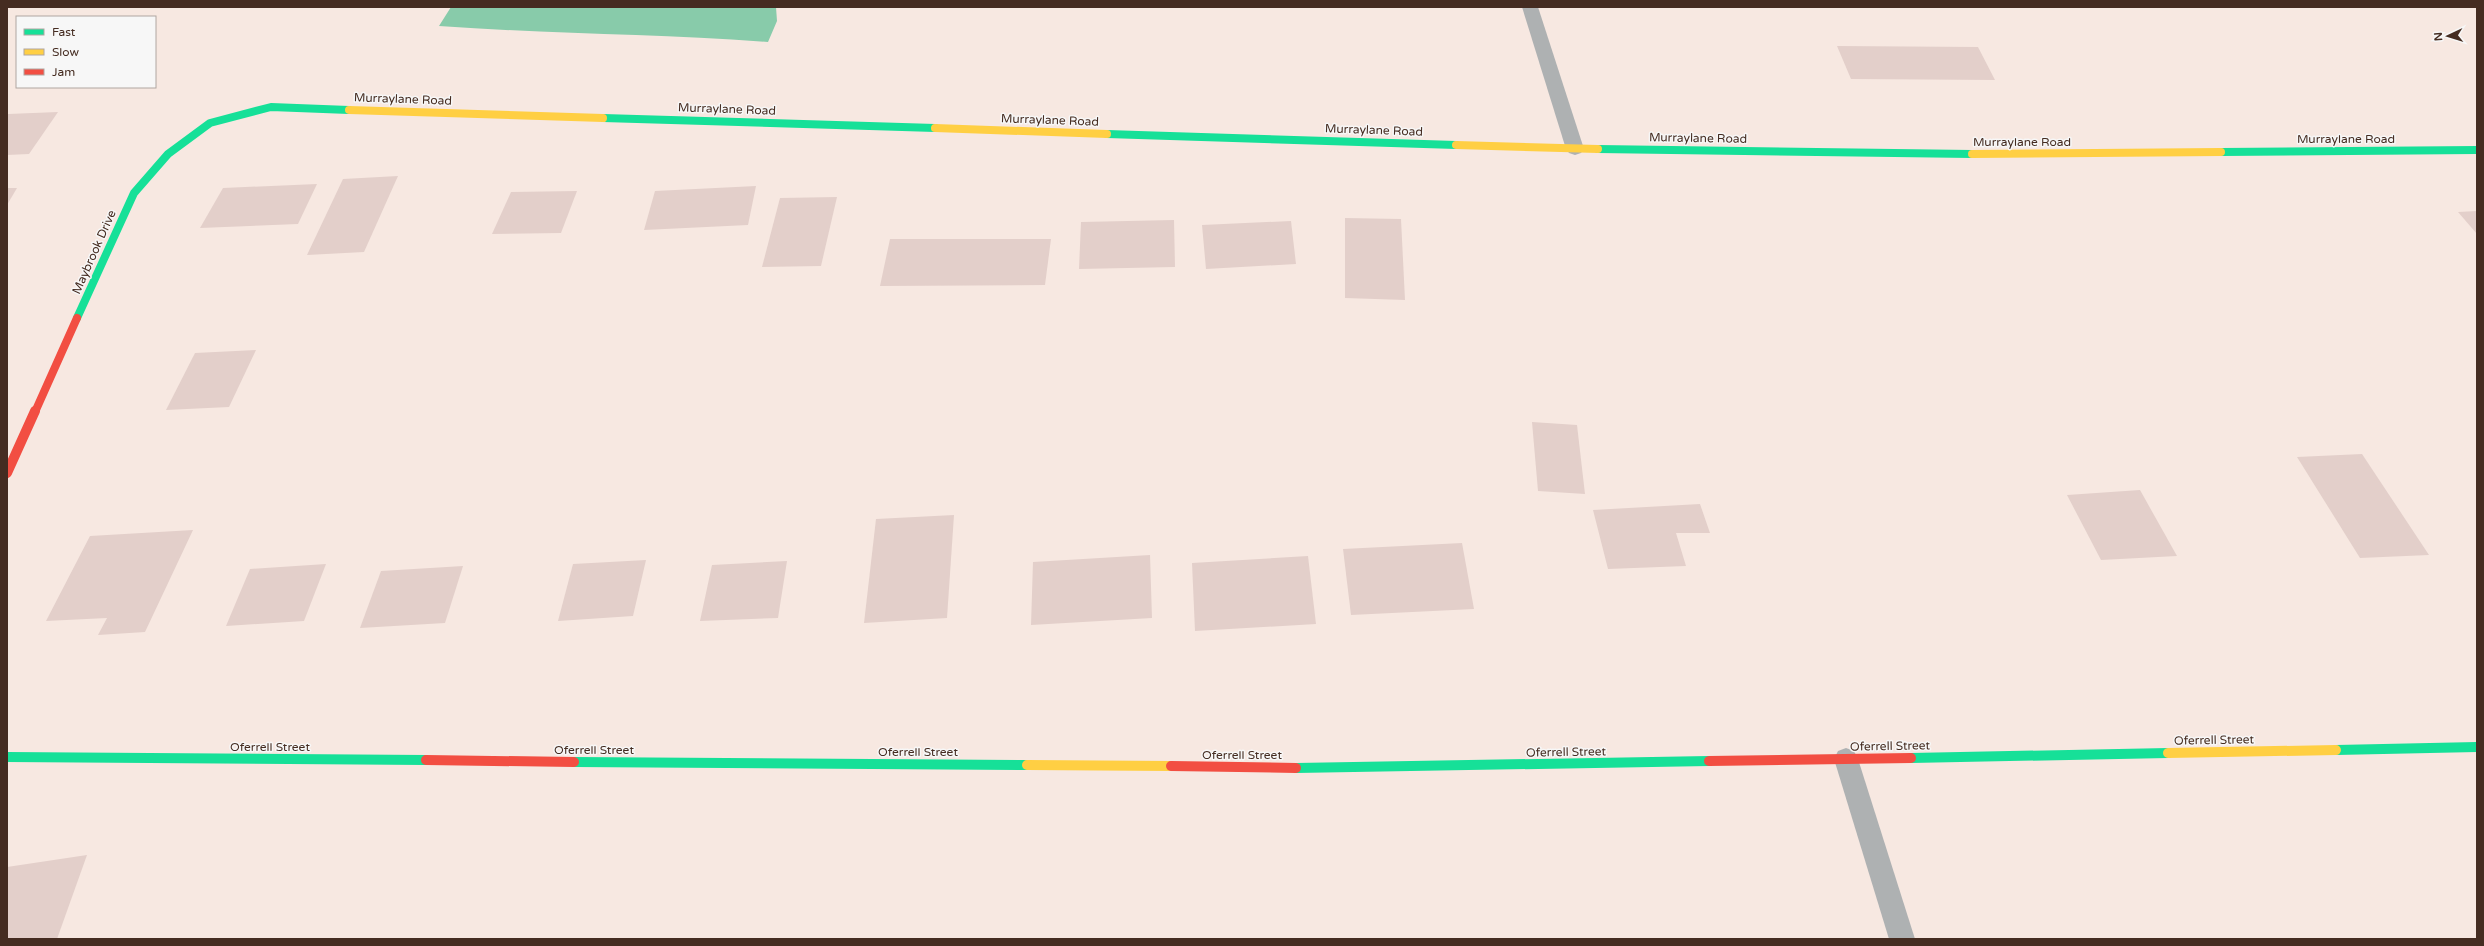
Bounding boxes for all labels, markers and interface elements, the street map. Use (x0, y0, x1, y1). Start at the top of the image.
legend (16, 16, 156, 88)
north arrow (2428, 16, 2468, 56)
text: Fast (52, 25, 76, 39)
text: N (2432, 32, 2445, 42)
text: Slow (52, 45, 79, 59)
text: Jam (52, 65, 75, 79)
street label: Murraylane Road (354, 90, 452, 108)
street label: Murraylane Road (678, 100, 776, 118)
street label: Murraylane Road (1001, 111, 1099, 129)
street label: Murraylane Road (1325, 121, 1423, 139)
street label: Murraylane Road (1649, 130, 1747, 146)
street label: Murraylane Road (2297, 132, 2395, 146)
street label: Murraylane Road (1973, 135, 2071, 149)
street label: Maybrook Drive (69, 208, 119, 296)
street label: Oferrell Street (2174, 732, 2255, 748)
street label: Oferrell Street (1850, 738, 1931, 754)
street label: Oferrell Street (230, 740, 310, 754)
street label: Oferrell Street (554, 743, 634, 757)
street label: Oferrell Street (1526, 744, 1607, 760)
street label: Oferrell Street (878, 745, 958, 759)
street label: Oferrell Street (1202, 748, 1282, 762)

